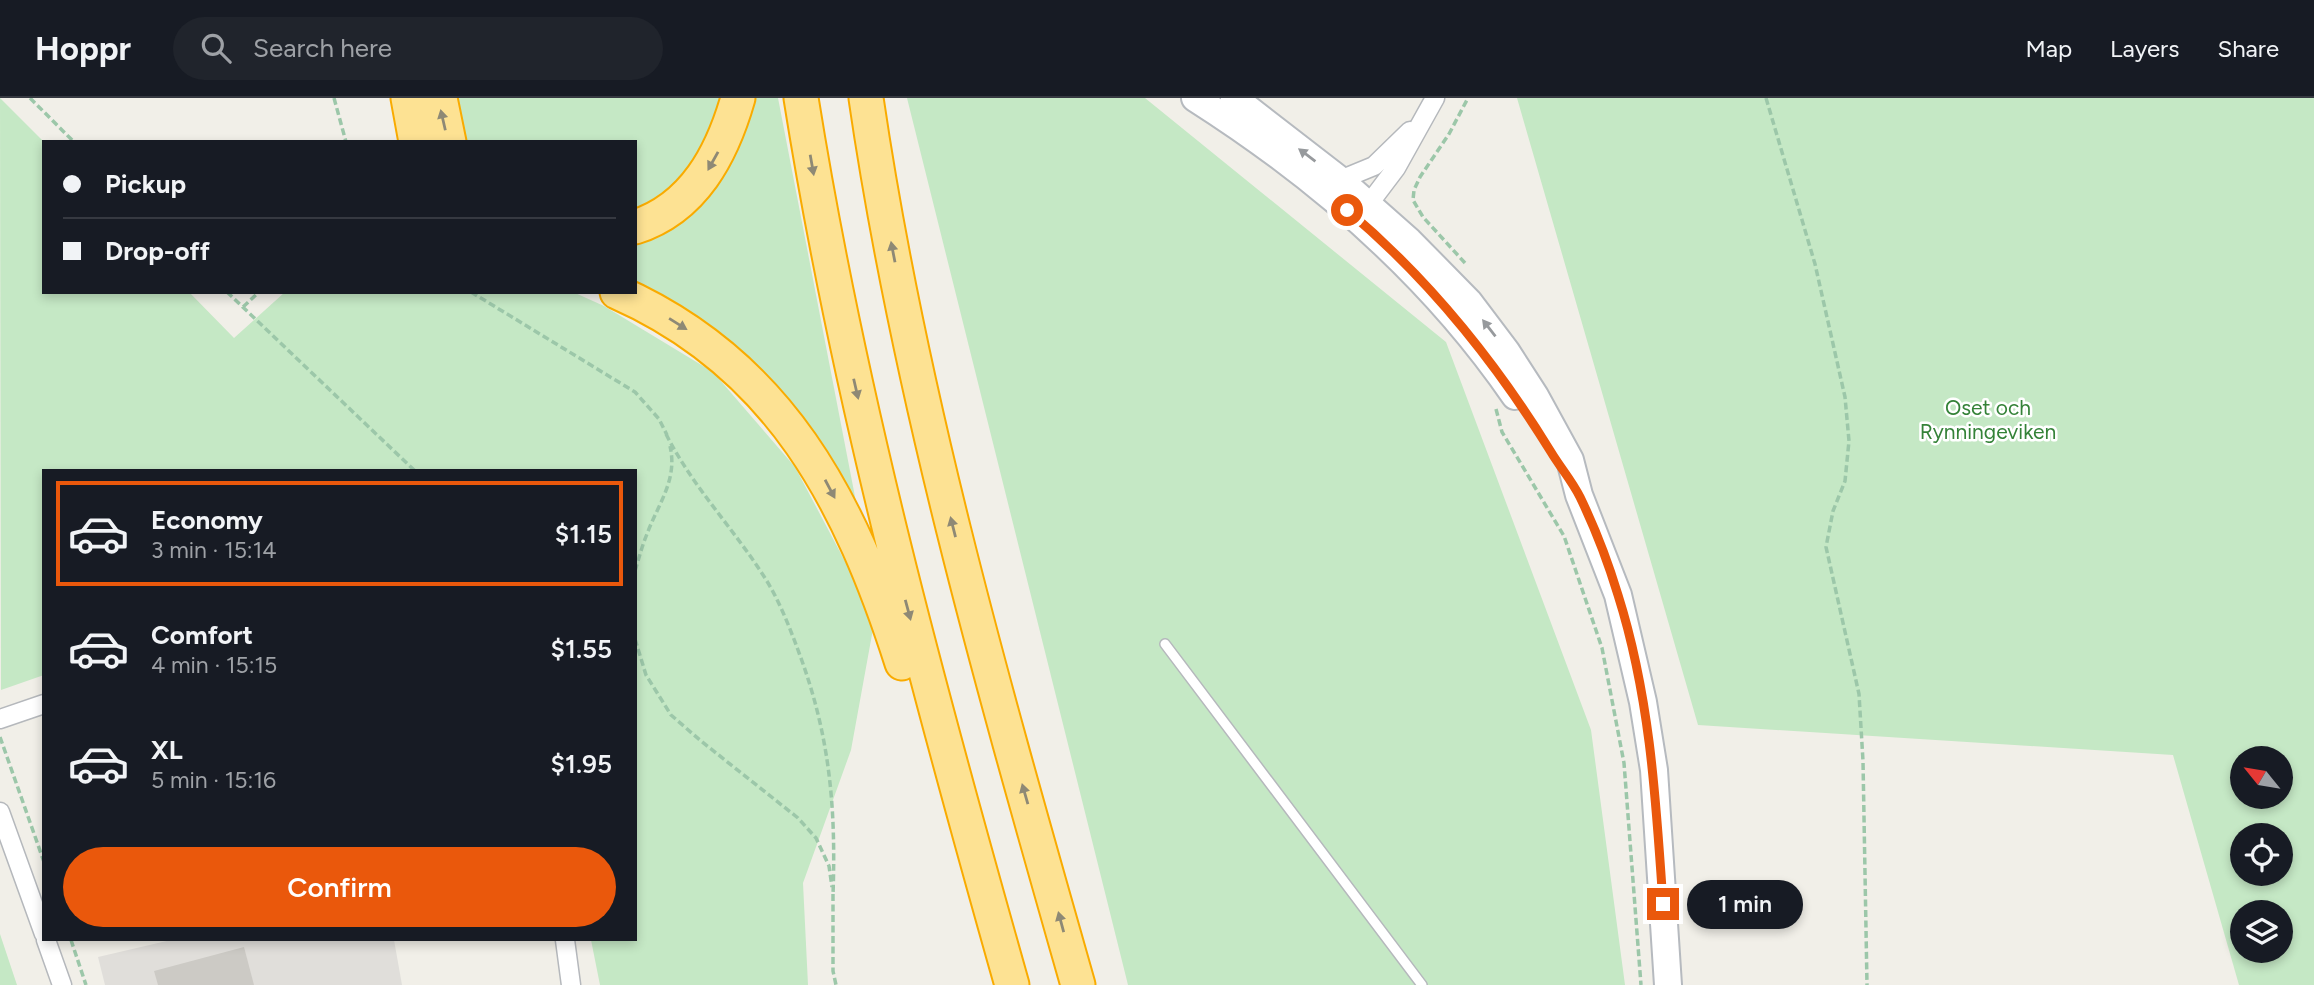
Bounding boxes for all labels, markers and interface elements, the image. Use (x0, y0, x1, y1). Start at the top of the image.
search box (173, 17, 663, 80)
text: Hoppr (35, 29, 131, 68)
icon: search (197, 29, 235, 67)
text: Search here (253, 32, 392, 64)
text: Map (2025, 34, 2072, 63)
text: Layers (2110, 34, 2179, 63)
text: Share (2217, 34, 2279, 63)
one-way arrow (437, 109, 448, 131)
one-way arrow (1298, 148, 1316, 162)
one-way arrow (707, 152, 719, 171)
one-way arrow (807, 154, 818, 176)
text: Pickup (105, 168, 186, 200)
route start (1331, 194, 1363, 226)
text: Drop-off (105, 235, 210, 267)
one-way arrow (887, 241, 898, 263)
one-way arrow (668, 318, 687, 331)
one-way arrow (1481, 320, 1496, 338)
one-way arrow (850, 378, 861, 400)
park label: Oset och Rynningeviken (1920, 395, 2056, 444)
one-way arrow (824, 479, 836, 499)
icon: car (67, 502, 130, 565)
text: Economy (151, 504, 263, 536)
one-way arrow (947, 516, 958, 538)
text: $1.15 (555, 518, 612, 550)
text: 3 min · 15:14 (151, 536, 276, 564)
one-way arrow (903, 599, 914, 621)
icon: car (67, 617, 130, 680)
text: Comfort (151, 619, 253, 651)
text: $1.55 (551, 633, 612, 665)
text: 4 min · 15:15 (151, 651, 277, 679)
icon: car (67, 732, 130, 795)
text: XL (151, 734, 183, 766)
north arrow (2230, 746, 2292, 808)
map controls (2230, 746, 2293, 963)
text: $1.95 (551, 748, 612, 780)
text: 5 min · 15:16 (151, 766, 276, 794)
one-way arrow (1019, 784, 1029, 805)
button: locate (2230, 823, 2293, 886)
button: Confirm (63, 847, 616, 927)
callout: 1 min (1688, 880, 1803, 928)
route end (1647, 888, 1679, 920)
text: 1 min (1718, 890, 1772, 918)
button: layers (2230, 900, 2293, 963)
one-way arrow (1055, 911, 1066, 933)

